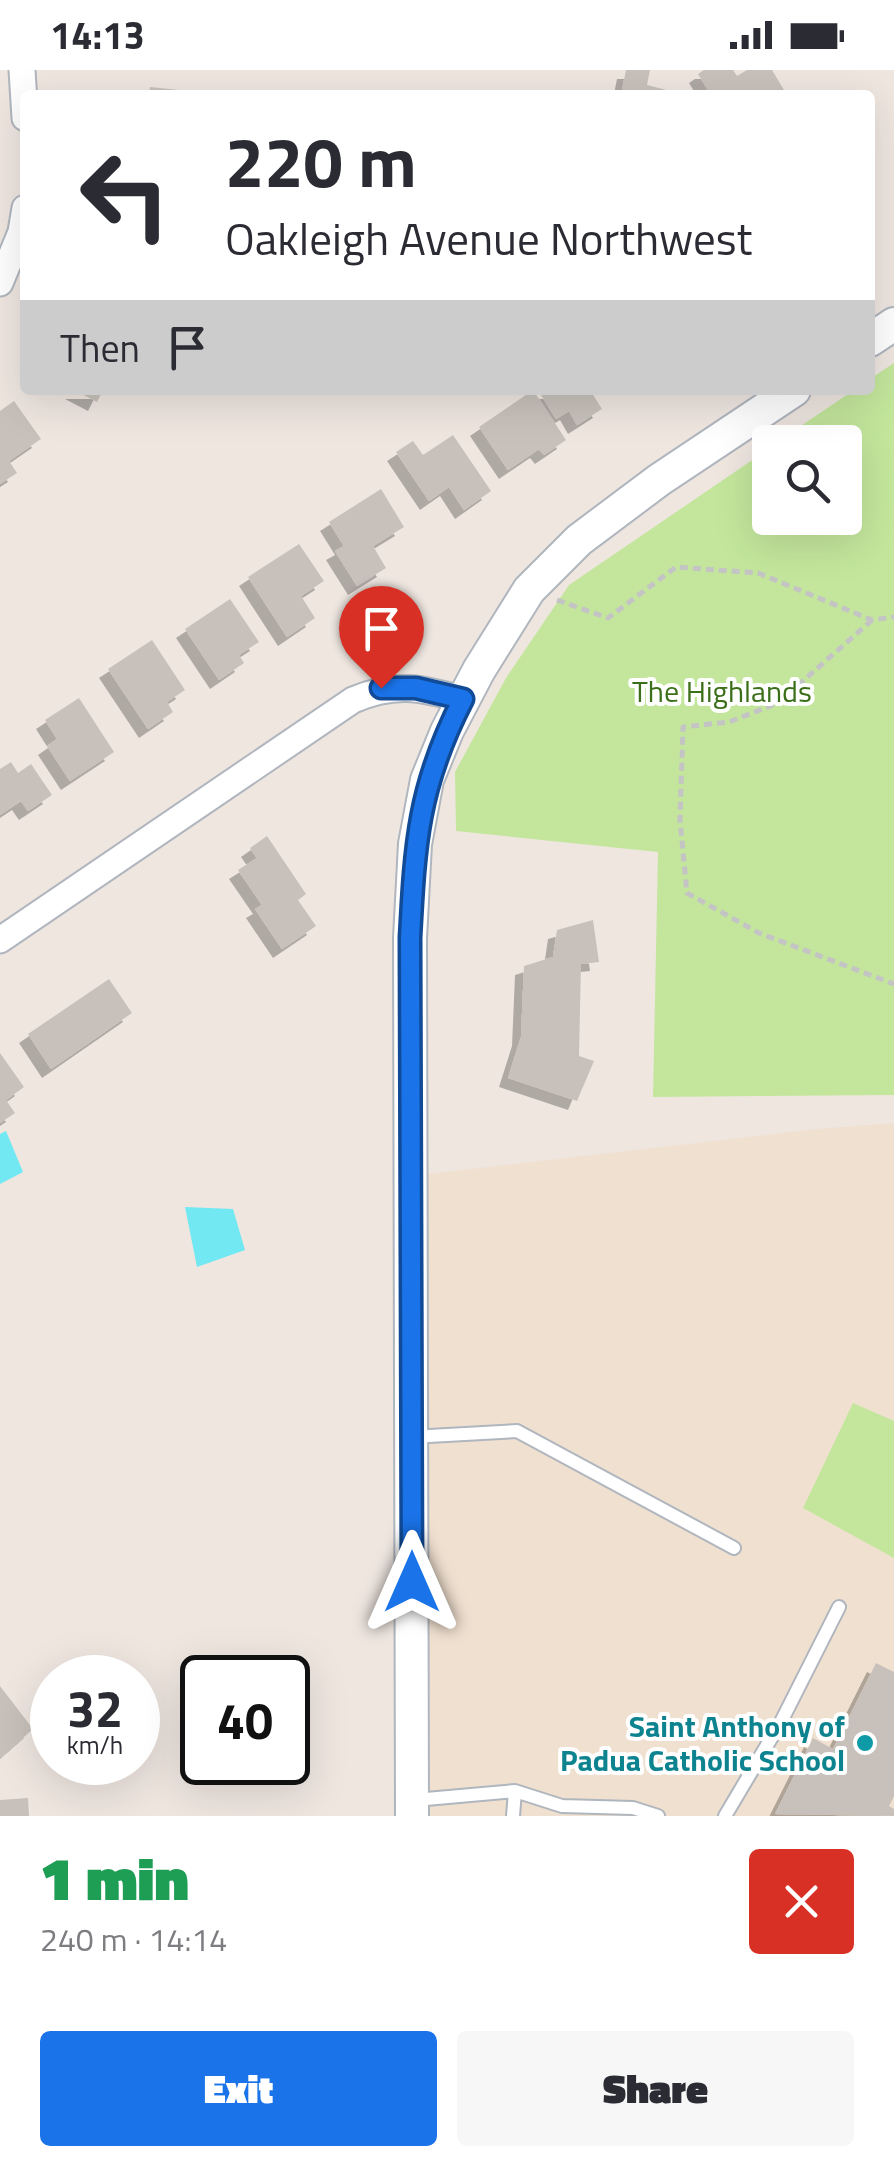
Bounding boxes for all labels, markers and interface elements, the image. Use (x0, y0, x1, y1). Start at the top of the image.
text: 14:13 (50, 6, 145, 64)
text: 220 m (225, 108, 417, 214)
icon: left (60, 130, 190, 260)
text: Oakleigh Avenue Northwest (225, 204, 752, 272)
text: Then (60, 319, 140, 377)
icon: arrive (160, 320, 215, 375)
map controls (752, 425, 862, 535)
button: search (752, 425, 862, 535)
pin (339, 586, 424, 689)
icon: arrive (354, 601, 409, 656)
park label: The Highlands (632, 668, 812, 714)
position arrow (360, 1530, 464, 1634)
speed limit sign: 40 (180, 1655, 310, 1785)
text: 32 (67, 1670, 123, 1746)
place label: Saint Anthony of Padua Catholic School (560, 1703, 845, 1783)
text: km/h (67, 1726, 123, 1764)
marker: Saint Anthony of Padua Catholic School (854, 1732, 876, 1754)
text: 1 min (40, 1832, 189, 1923)
button: close (749, 1849, 854, 1954)
text: 240 m · 14:14 (40, 1915, 227, 1963)
button: Exit (40, 2031, 437, 2146)
button: Share (457, 2031, 854, 2146)

